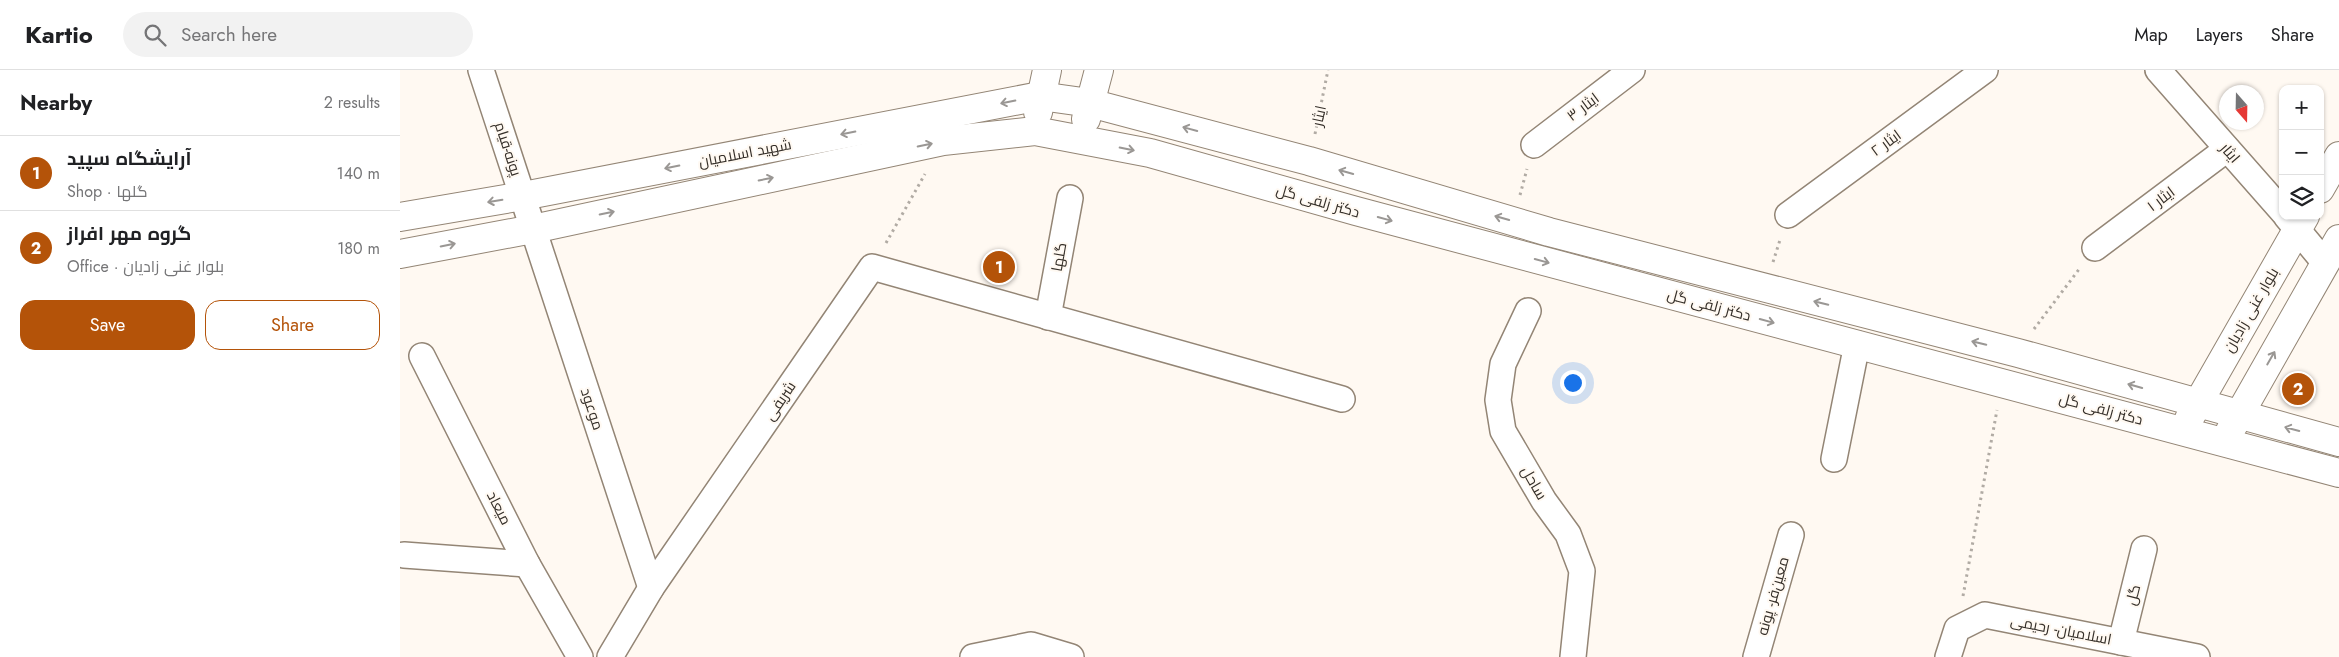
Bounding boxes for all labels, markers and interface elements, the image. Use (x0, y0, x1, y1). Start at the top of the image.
search box (123, 12, 473, 57)
text: Kartio (25, 17, 93, 52)
icon: search (141, 21, 169, 49)
text: Search here (181, 21, 277, 48)
text: Map (2134, 22, 2168, 48)
text: Layers (2196, 22, 2243, 48)
text: Share (2271, 22, 2314, 48)
north arrow (2219, 85, 2264, 130)
map controls (2279, 85, 2324, 220)
button: + (2279, 85, 2324, 130)
text: Nearby (20, 88, 92, 118)
street label: ایثار ۳ (1562, 88, 1604, 126)
text: 2 results (324, 91, 380, 114)
one-way arrow (1000, 98, 1016, 107)
street label: ایثار (1306, 104, 1332, 129)
street label: پونه-قیام (489, 119, 527, 179)
one-way arrow (1182, 124, 1198, 133)
street label: ایثار ۲ (1866, 124, 1906, 162)
one-way arrow (841, 129, 857, 138)
button: − (2279, 130, 2324, 175)
street label: شهید اسلامیان (697, 133, 793, 173)
street label: ایثار (2214, 137, 2245, 168)
one-way arrow (917, 140, 933, 149)
one-way arrow (1119, 144, 1135, 154)
text: آرایشگاه سپید (67, 145, 191, 172)
text: 1 (32, 162, 40, 185)
text: 140 m (337, 162, 380, 185)
one-way arrow (664, 163, 680, 173)
one-way arrow (1339, 167, 1355, 176)
one-way arrow (758, 174, 774, 183)
button: layers (2279, 175, 2324, 220)
street label: دکتر زلفی گل (1274, 179, 1362, 223)
text: Shop · گلها (67, 180, 147, 203)
street label: ایثار ۱ (2142, 181, 2180, 217)
one-way arrow (487, 196, 503, 206)
one-way arrow (599, 208, 615, 217)
one-way arrow (1494, 213, 1510, 223)
one-way arrow (1377, 215, 1393, 224)
text: گروه مهر افراز (67, 220, 191, 247)
text: 2 (31, 237, 41, 260)
text: 180 m (337, 237, 380, 260)
one-way arrow (440, 239, 456, 249)
street label: گلها (1046, 241, 1072, 273)
pin: 1 (983, 248, 1015, 286)
text: Office · بلوار غنی زادیان (67, 255, 224, 278)
one-way arrow (1534, 256, 1550, 266)
street label: بلوار غنی زادیان (2218, 264, 2284, 356)
street label: دکتر زلفی گل (1665, 283, 1753, 327)
one-way arrow (1814, 298, 1830, 307)
button: Save (20, 300, 195, 350)
button: Share (205, 300, 380, 350)
one-way arrow (1758, 316, 1774, 326)
one-way arrow (1971, 338, 1987, 347)
one-way arrow (2266, 350, 2276, 365)
your location (1560, 370, 1586, 396)
pin: 2 (2282, 370, 2314, 408)
street label: شریفی (759, 377, 801, 425)
one-way arrow (2128, 381, 2144, 391)
street label: موعود (575, 385, 609, 433)
street label: دکتر زلفی گل (2057, 387, 2145, 431)
one-way arrow (2284, 424, 2300, 434)
street label: ساحل (1516, 462, 1552, 504)
street label: میعاد (481, 487, 517, 529)
street label: معین‌فر- پونه (1751, 554, 1795, 638)
street label: گل (2120, 582, 2146, 608)
street label: اسلامیان- رحیمی (2009, 609, 2113, 651)

